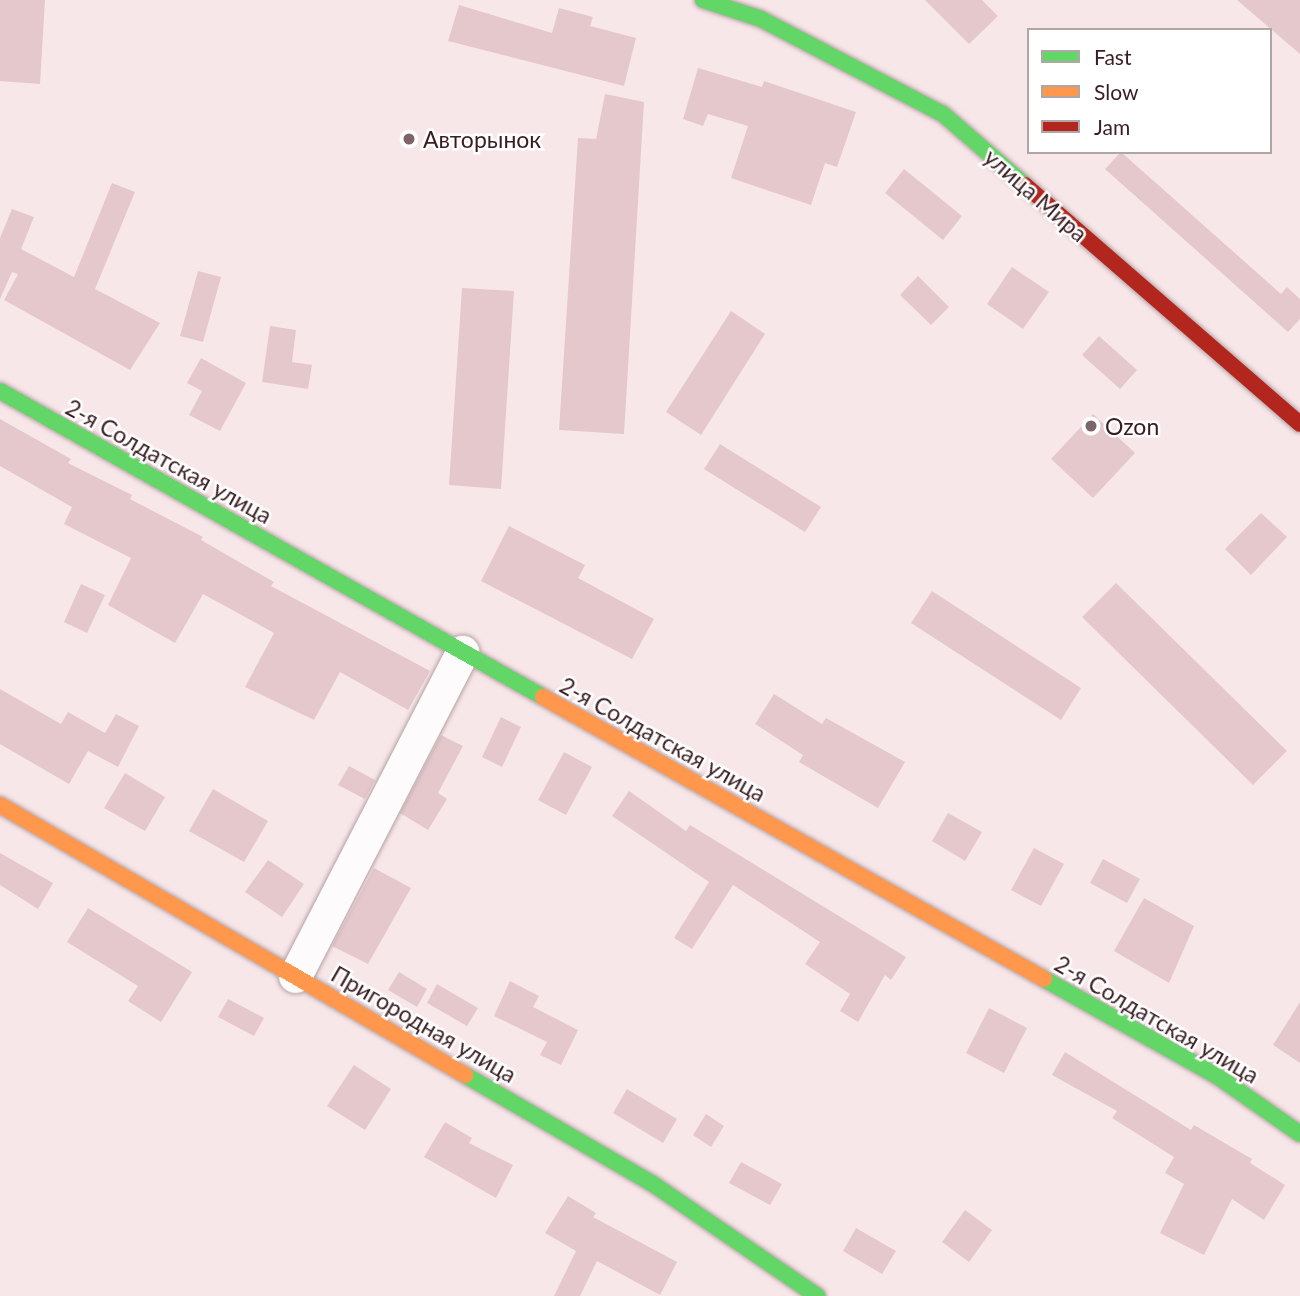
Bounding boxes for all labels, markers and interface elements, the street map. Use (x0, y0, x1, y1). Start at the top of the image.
legend (1027, 28, 1272, 154)
text: Fast (1094, 44, 1131, 69)
text: Slow (1094, 79, 1138, 104)
text: Jam (1094, 114, 1130, 139)
place label: Авторынок (423, 125, 541, 153)
marker: Авторынок (401, 131, 417, 147)
street label: улица Мира (979, 143, 1093, 247)
street label: 2-я Солдатская улица (61, 393, 277, 529)
place label: Ozon (1105, 412, 1159, 440)
marker: Ozon (1083, 418, 1099, 434)
street label: 2-я Солдатская улица (555, 671, 771, 807)
street label: 2-я Солдатская улица (1050, 949, 1264, 1089)
street label: Пригородная улица (327, 960, 521, 1088)

